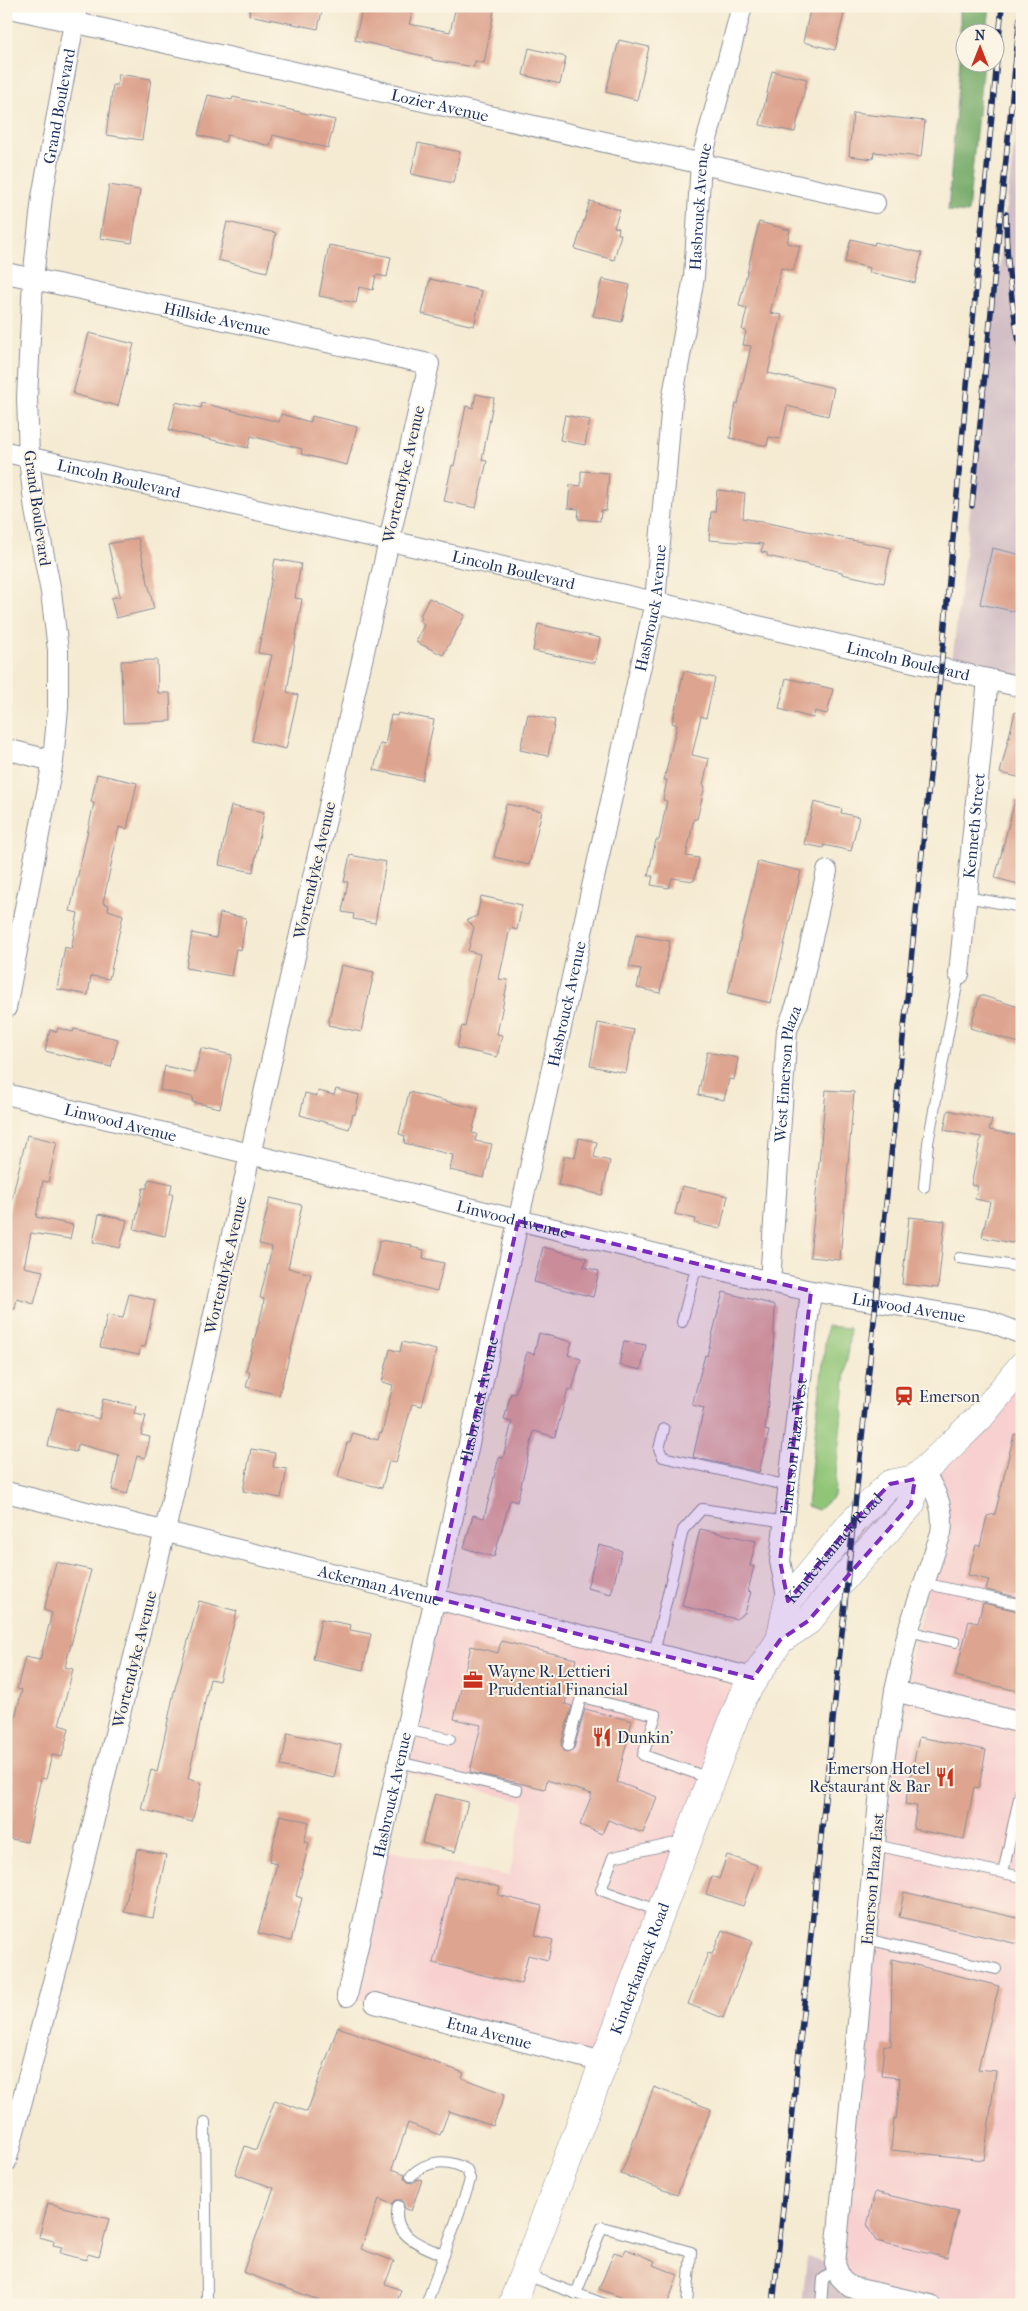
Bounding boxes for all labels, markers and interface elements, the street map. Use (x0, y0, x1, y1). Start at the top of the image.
north arrow (956, 22, 1006, 72)
text: N (975, 27, 986, 44)
street label: Grand Boulevard (39, 47, 79, 166)
street label: Lozier Avenue (389, 85, 491, 126)
street label: Hasbrouck Avenue (685, 141, 716, 271)
street label: Hillside Avenue (162, 298, 272, 340)
street label: Wortendyke Avenue (378, 404, 429, 546)
street label: Grand Boulevard (20, 449, 55, 568)
street label: Lincoln Boulevard (55, 455, 183, 502)
street label: Hasbrouck Avenue (631, 544, 670, 673)
street label: Lincoln Boulevard (450, 546, 577, 593)
street label: Lincoln Boulevard (845, 638, 972, 685)
street label: Kenneth Street (959, 772, 989, 879)
street label: Wortendyke Avenue (289, 800, 340, 942)
street label: Hasbrouck Avenue (544, 939, 590, 1069)
street label: West Emerson Plaza (770, 1002, 806, 1144)
street label: Linwood Avenue (62, 1100, 179, 1146)
street label: Wortendyke Avenue (200, 1195, 251, 1337)
street label: Linwood Avenue (455, 1196, 571, 1242)
street label: Linwood Avenue (851, 1289, 967, 1327)
street label: Hasbrouck Avenue (456, 1335, 502, 1464)
street label: Emerson Plaza West (776, 1377, 811, 1516)
station icon: Emerson (893, 1385, 915, 1407)
place label: Emerson (919, 1387, 981, 1406)
street label: Kinderkamack Road (781, 1489, 887, 1607)
street label: Ackerman Avenue (315, 1561, 443, 1610)
street label: Wortendyke Avenue (108, 1589, 161, 1730)
place label: Wayne R. Lettieri Prudential Financial (487, 1662, 628, 1699)
office icon: Wayne R. Lettieri Prudential Financial (462, 1669, 484, 1691)
restaurant icon: Dunkin' (591, 1726, 613, 1748)
place label: Dunkin' (617, 1728, 673, 1747)
street label: Hasbrouck Avenue (369, 1730, 415, 1860)
place label: Emerson Hotel Restaurant & Bar (809, 1759, 931, 1796)
restaurant icon: Emerson Hotel Restaurant & Bar (934, 1766, 956, 1788)
street label: Emerson Plaza East (857, 1812, 888, 1946)
street label: Kinderkamack Road (606, 1900, 674, 2037)
street label: Etna Avenue (444, 2013, 534, 2053)

